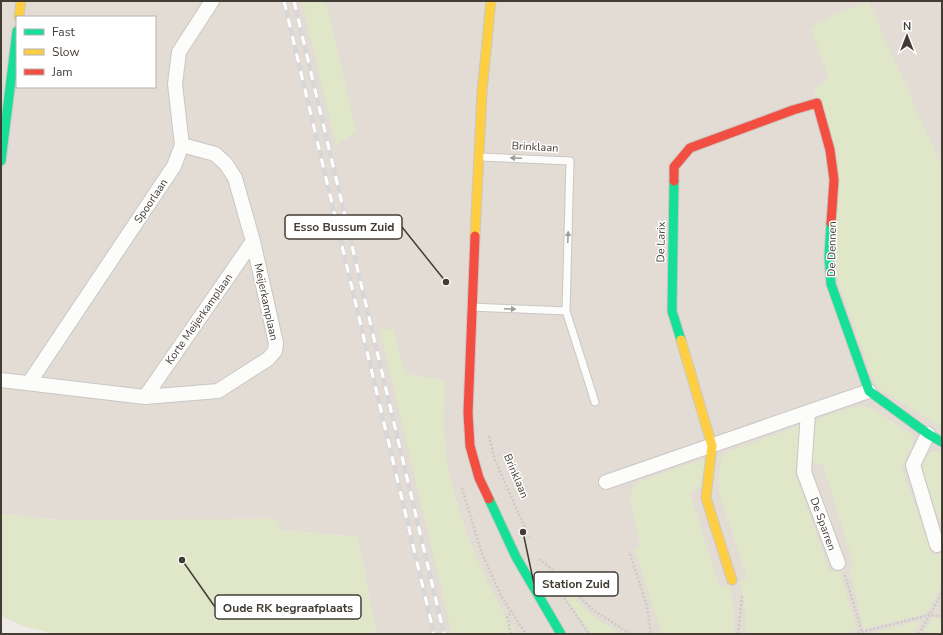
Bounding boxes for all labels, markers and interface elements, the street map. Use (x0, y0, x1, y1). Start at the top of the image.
legend (16, 16, 156, 88)
north arrow (887, 16, 927, 56)
text: N (903, 19, 911, 34)
text: Fast (52, 24, 75, 40)
text: Slow (52, 44, 80, 60)
text: Jam (51, 64, 73, 80)
street label: Brinklaan (511, 138, 559, 156)
one-way arrow (510, 155, 522, 162)
street label: Spoorlaan (131, 176, 171, 226)
callout: Esso Bussum Zuid (285, 215, 402, 239)
text: Esso Bussum Zuid (294, 219, 394, 235)
street label: De Larix (653, 221, 669, 263)
street label: De Dennen (824, 221, 840, 277)
one-way arrow (565, 230, 571, 243)
street label: Meijerkamplaan (251, 262, 281, 342)
street label: Korte Meijerkamplaan (162, 270, 236, 368)
one-way arrow (504, 306, 517, 312)
street label: Brinklaan (500, 452, 532, 500)
street label: De Sparren (806, 495, 840, 553)
callout: Station Zuid (534, 572, 618, 596)
text: Station Zuid (542, 576, 610, 592)
callout: Oude RK begraafplaats (215, 595, 361, 619)
text: Oude RK begraafplaats (223, 600, 353, 616)

